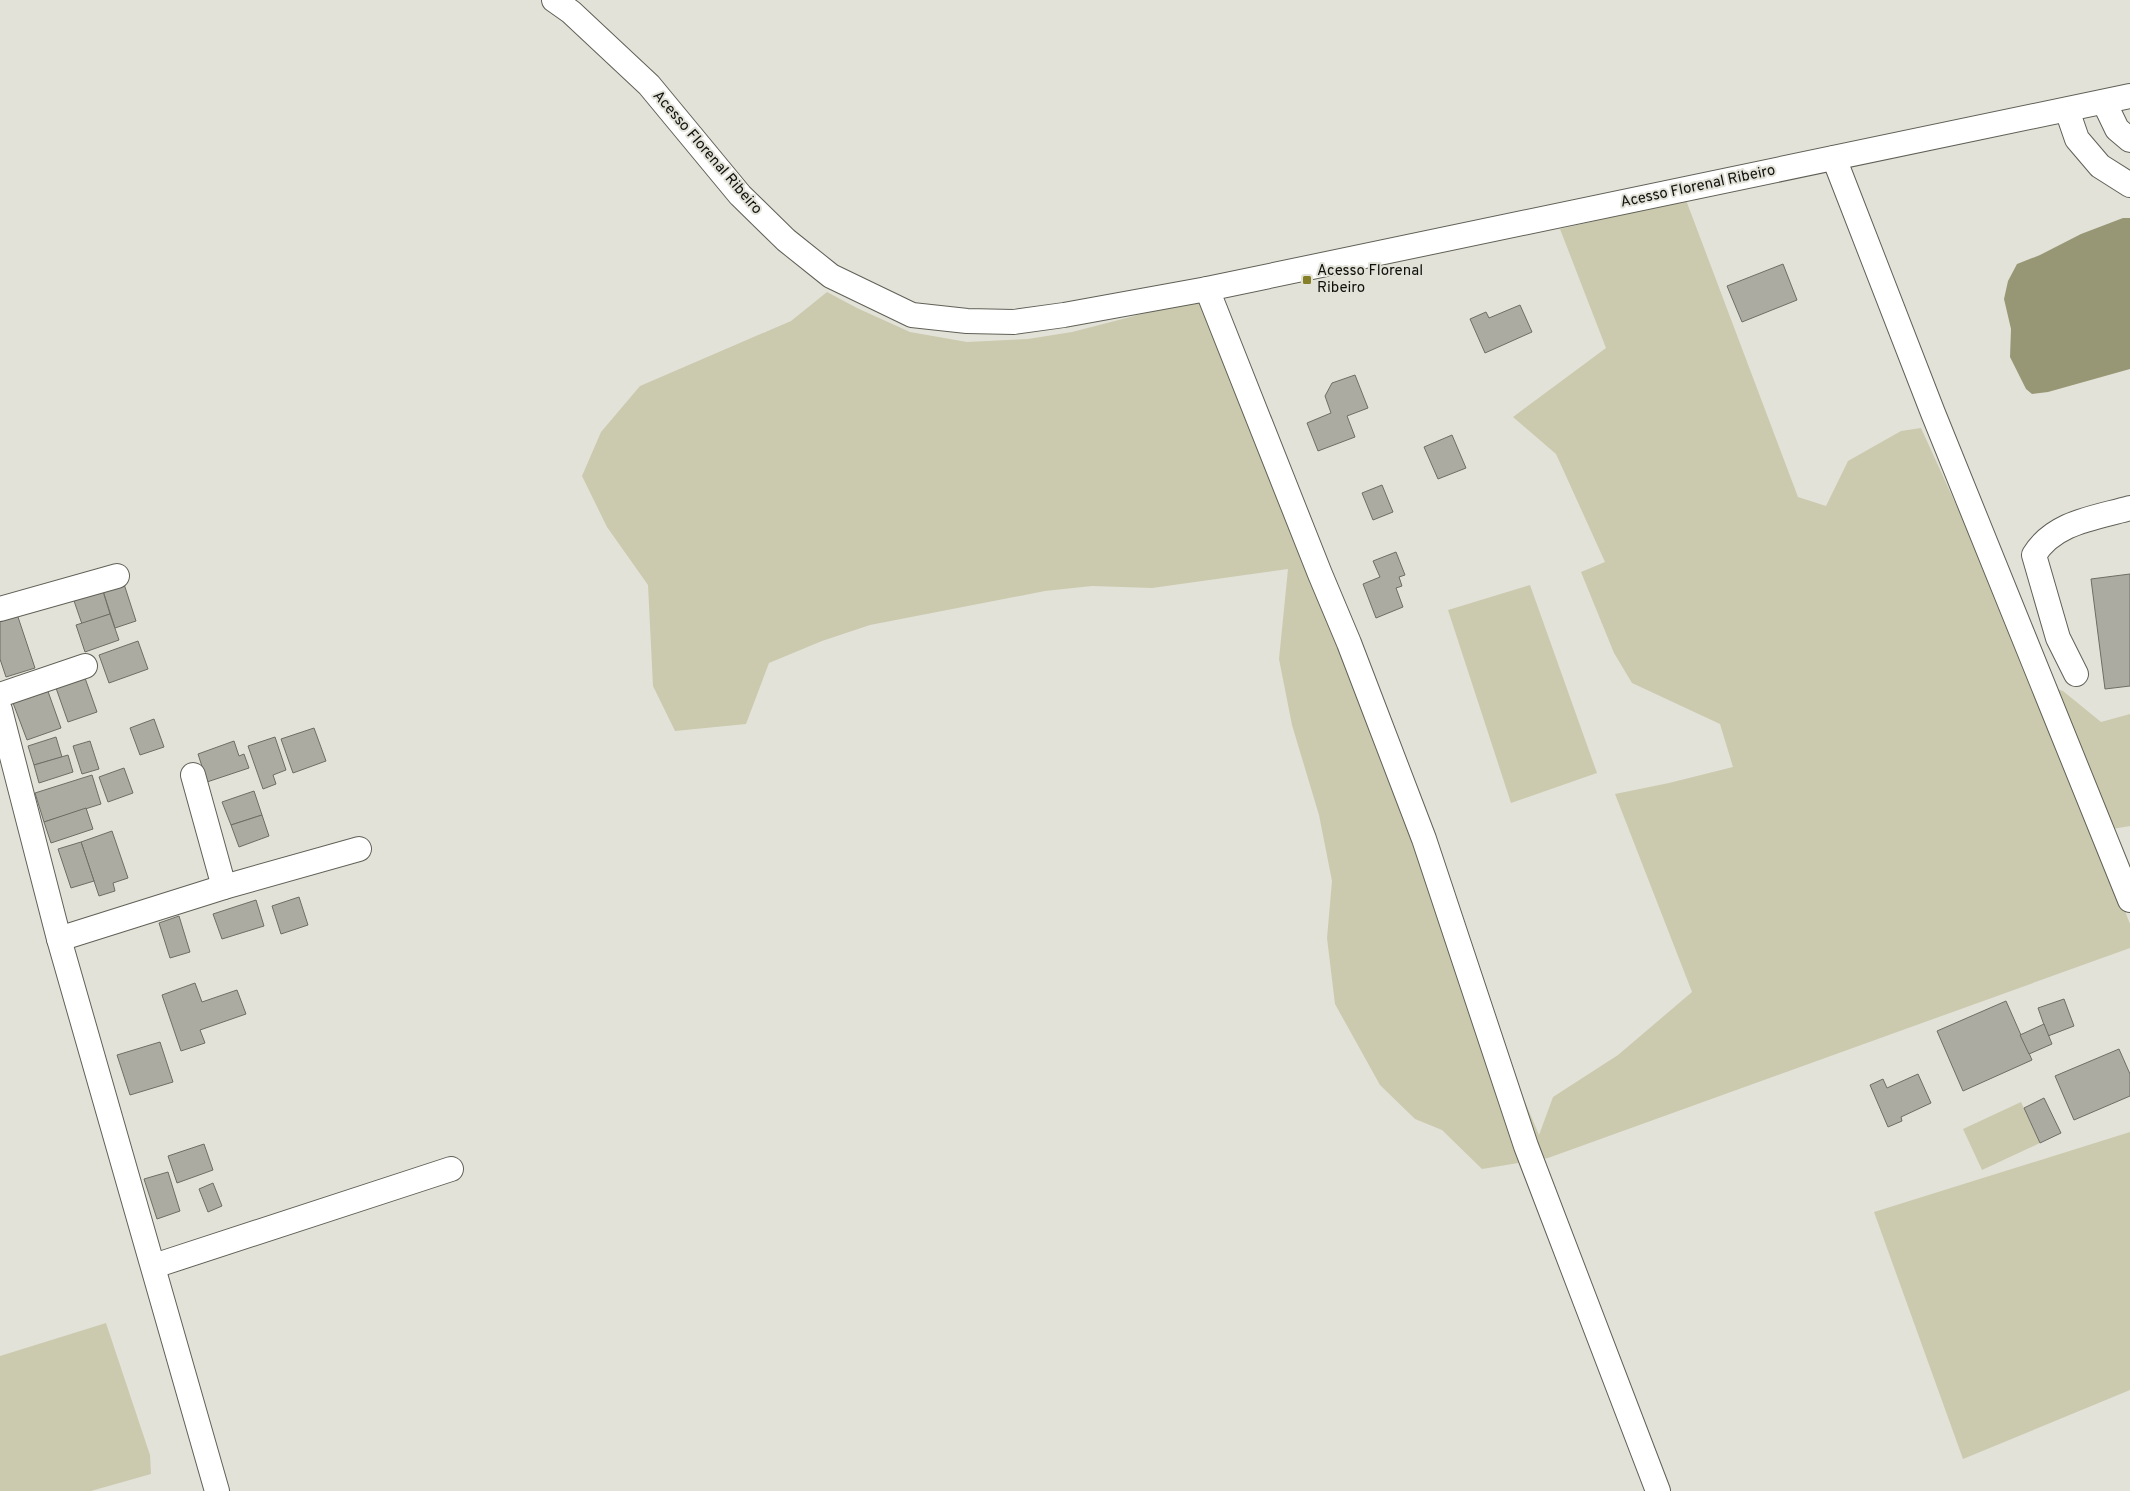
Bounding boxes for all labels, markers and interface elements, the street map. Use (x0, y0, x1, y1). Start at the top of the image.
street label: Acesso Florenal Ribeiro (648, 87, 766, 219)
street label: Acesso Florenal Ribeiro (1619, 161, 1777, 213)
place label: Acesso Florenal Ribeiro (1317, 262, 1423, 298)
marker: Acesso Florenal Ribeiro (1301, 274, 1313, 286)

